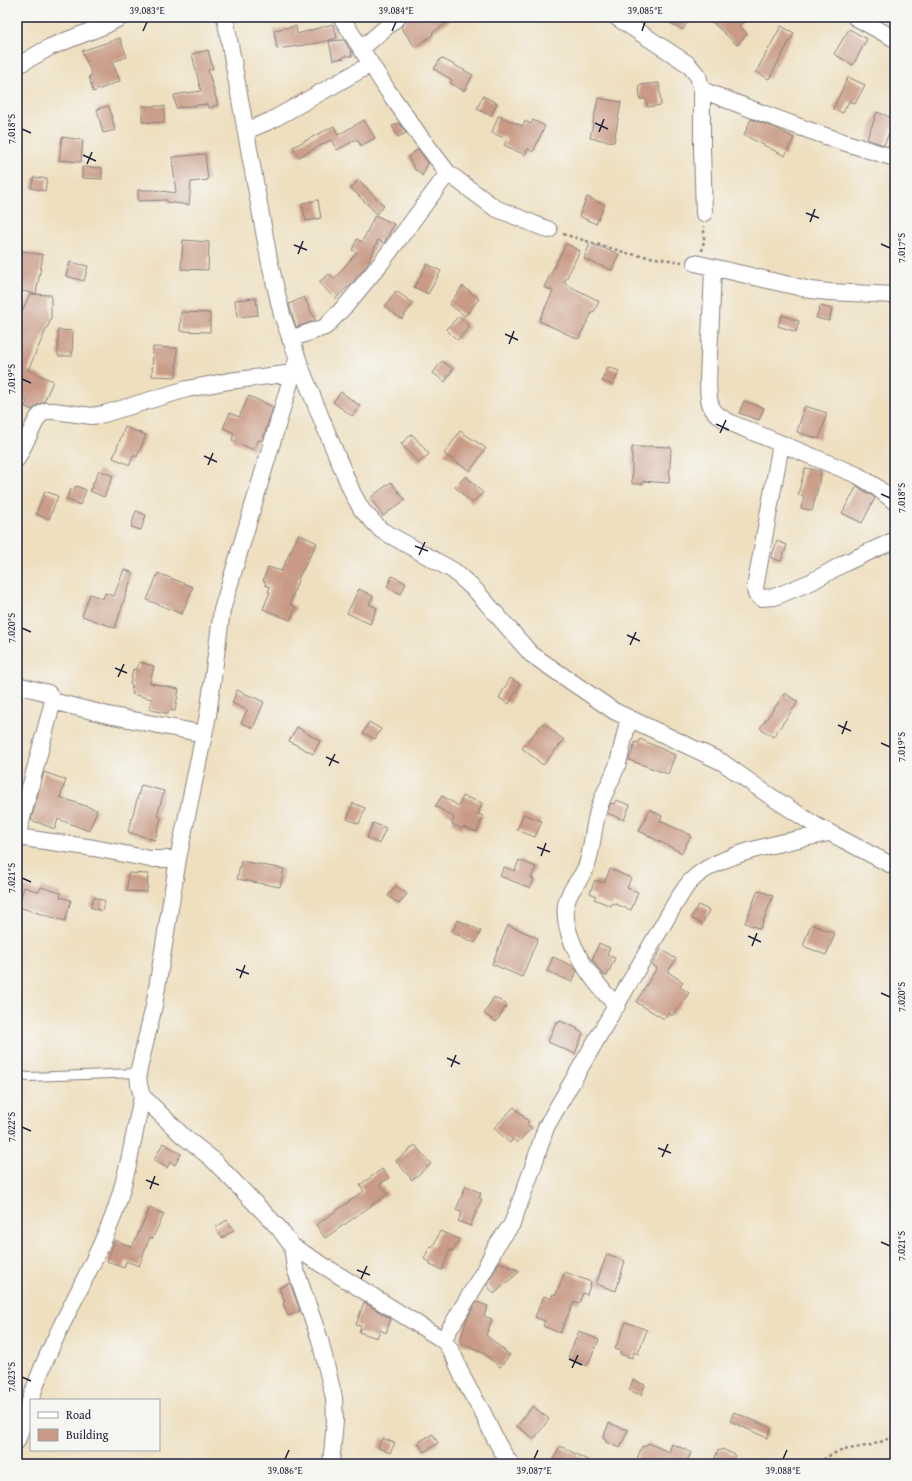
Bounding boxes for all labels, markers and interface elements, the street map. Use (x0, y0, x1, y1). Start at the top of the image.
text: 39.083°E (129, 3, 165, 18)
text: 39.084°E (378, 3, 414, 18)
text: 39.085°E (627, 3, 663, 18)
text: 7.018°S (4, 114, 19, 144)
text: 7.017°S (894, 233, 909, 263)
text: 7.019°S (4, 364, 19, 394)
text: 7.018°S (894, 483, 909, 513)
text: 7.020°S (4, 613, 19, 643)
text: 7.019°S (894, 732, 909, 762)
text: 7.021°S (4, 863, 19, 893)
text: 7.020°S (894, 982, 909, 1012)
text: 7.022°S (4, 1112, 19, 1142)
text: 7.021°S (894, 1231, 909, 1261)
text: 7.023°S (4, 1362, 19, 1392)
legend (30, 1399, 160, 1451)
text: Road (66, 1406, 92, 1423)
text: Building (66, 1426, 109, 1443)
text: 39.086°E (267, 1463, 303, 1478)
text: 39.087°E (516, 1463, 552, 1478)
text: 39.088°E (765, 1463, 801, 1478)

